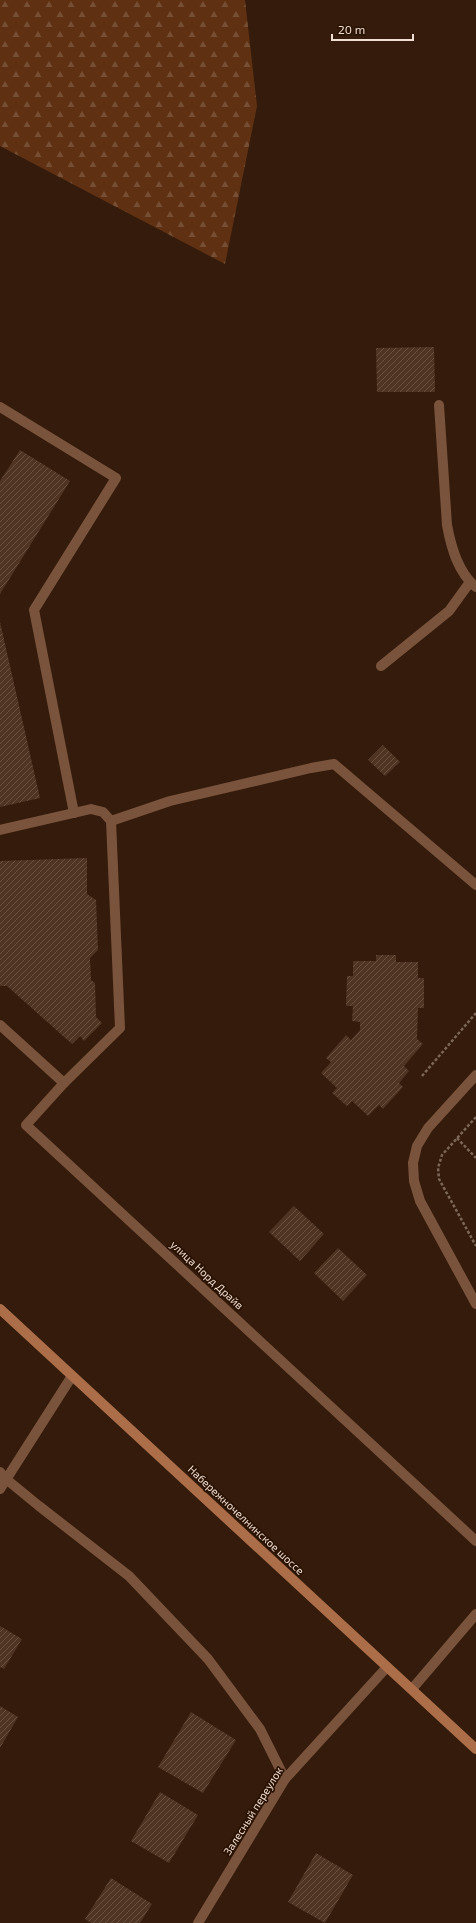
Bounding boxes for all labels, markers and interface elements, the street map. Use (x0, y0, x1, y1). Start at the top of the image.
scale bar (332, 16, 413, 42)
text: 20 m (338, 22, 365, 36)
street label: улица Норд Драйв (168, 1238, 246, 1312)
street label: Набережночелнинское шоссе (186, 1462, 307, 1577)
street label: Залесный переулок (220, 1764, 286, 1858)

